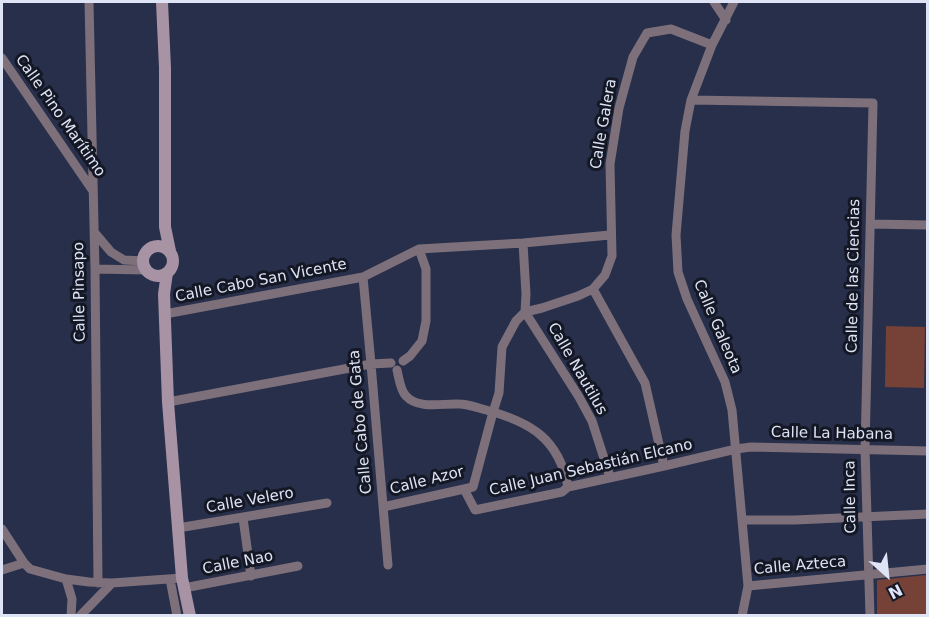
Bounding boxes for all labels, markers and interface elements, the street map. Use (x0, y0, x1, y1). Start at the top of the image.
street label: Calle Pino Marítimo (11, 52, 109, 180)
street label: Calle Galera (587, 77, 621, 171)
street label: Calle de las Ciencias (844, 199, 864, 353)
street label: Calle Pinsapo (70, 242, 90, 342)
street label: Calle Cabo San Vicente (174, 256, 348, 306)
street label: Calle Galeota (689, 277, 745, 377)
street label: Calle Nautilus (543, 320, 611, 418)
street label: Calle Cabo de Gata (346, 349, 376, 495)
street label: Calle La Habana (771, 424, 893, 444)
street label: Calle Juan Sebastián Elcano (488, 436, 694, 500)
street label: Calle Inca (841, 460, 861, 534)
street label: Calle Azor (388, 463, 466, 499)
street label: Calle Velero (205, 484, 295, 518)
north arrow (857, 545, 917, 605)
street label: Calle Nao (201, 547, 275, 579)
street label: Calle Azteca (753, 553, 847, 579)
text: N (885, 580, 906, 603)

